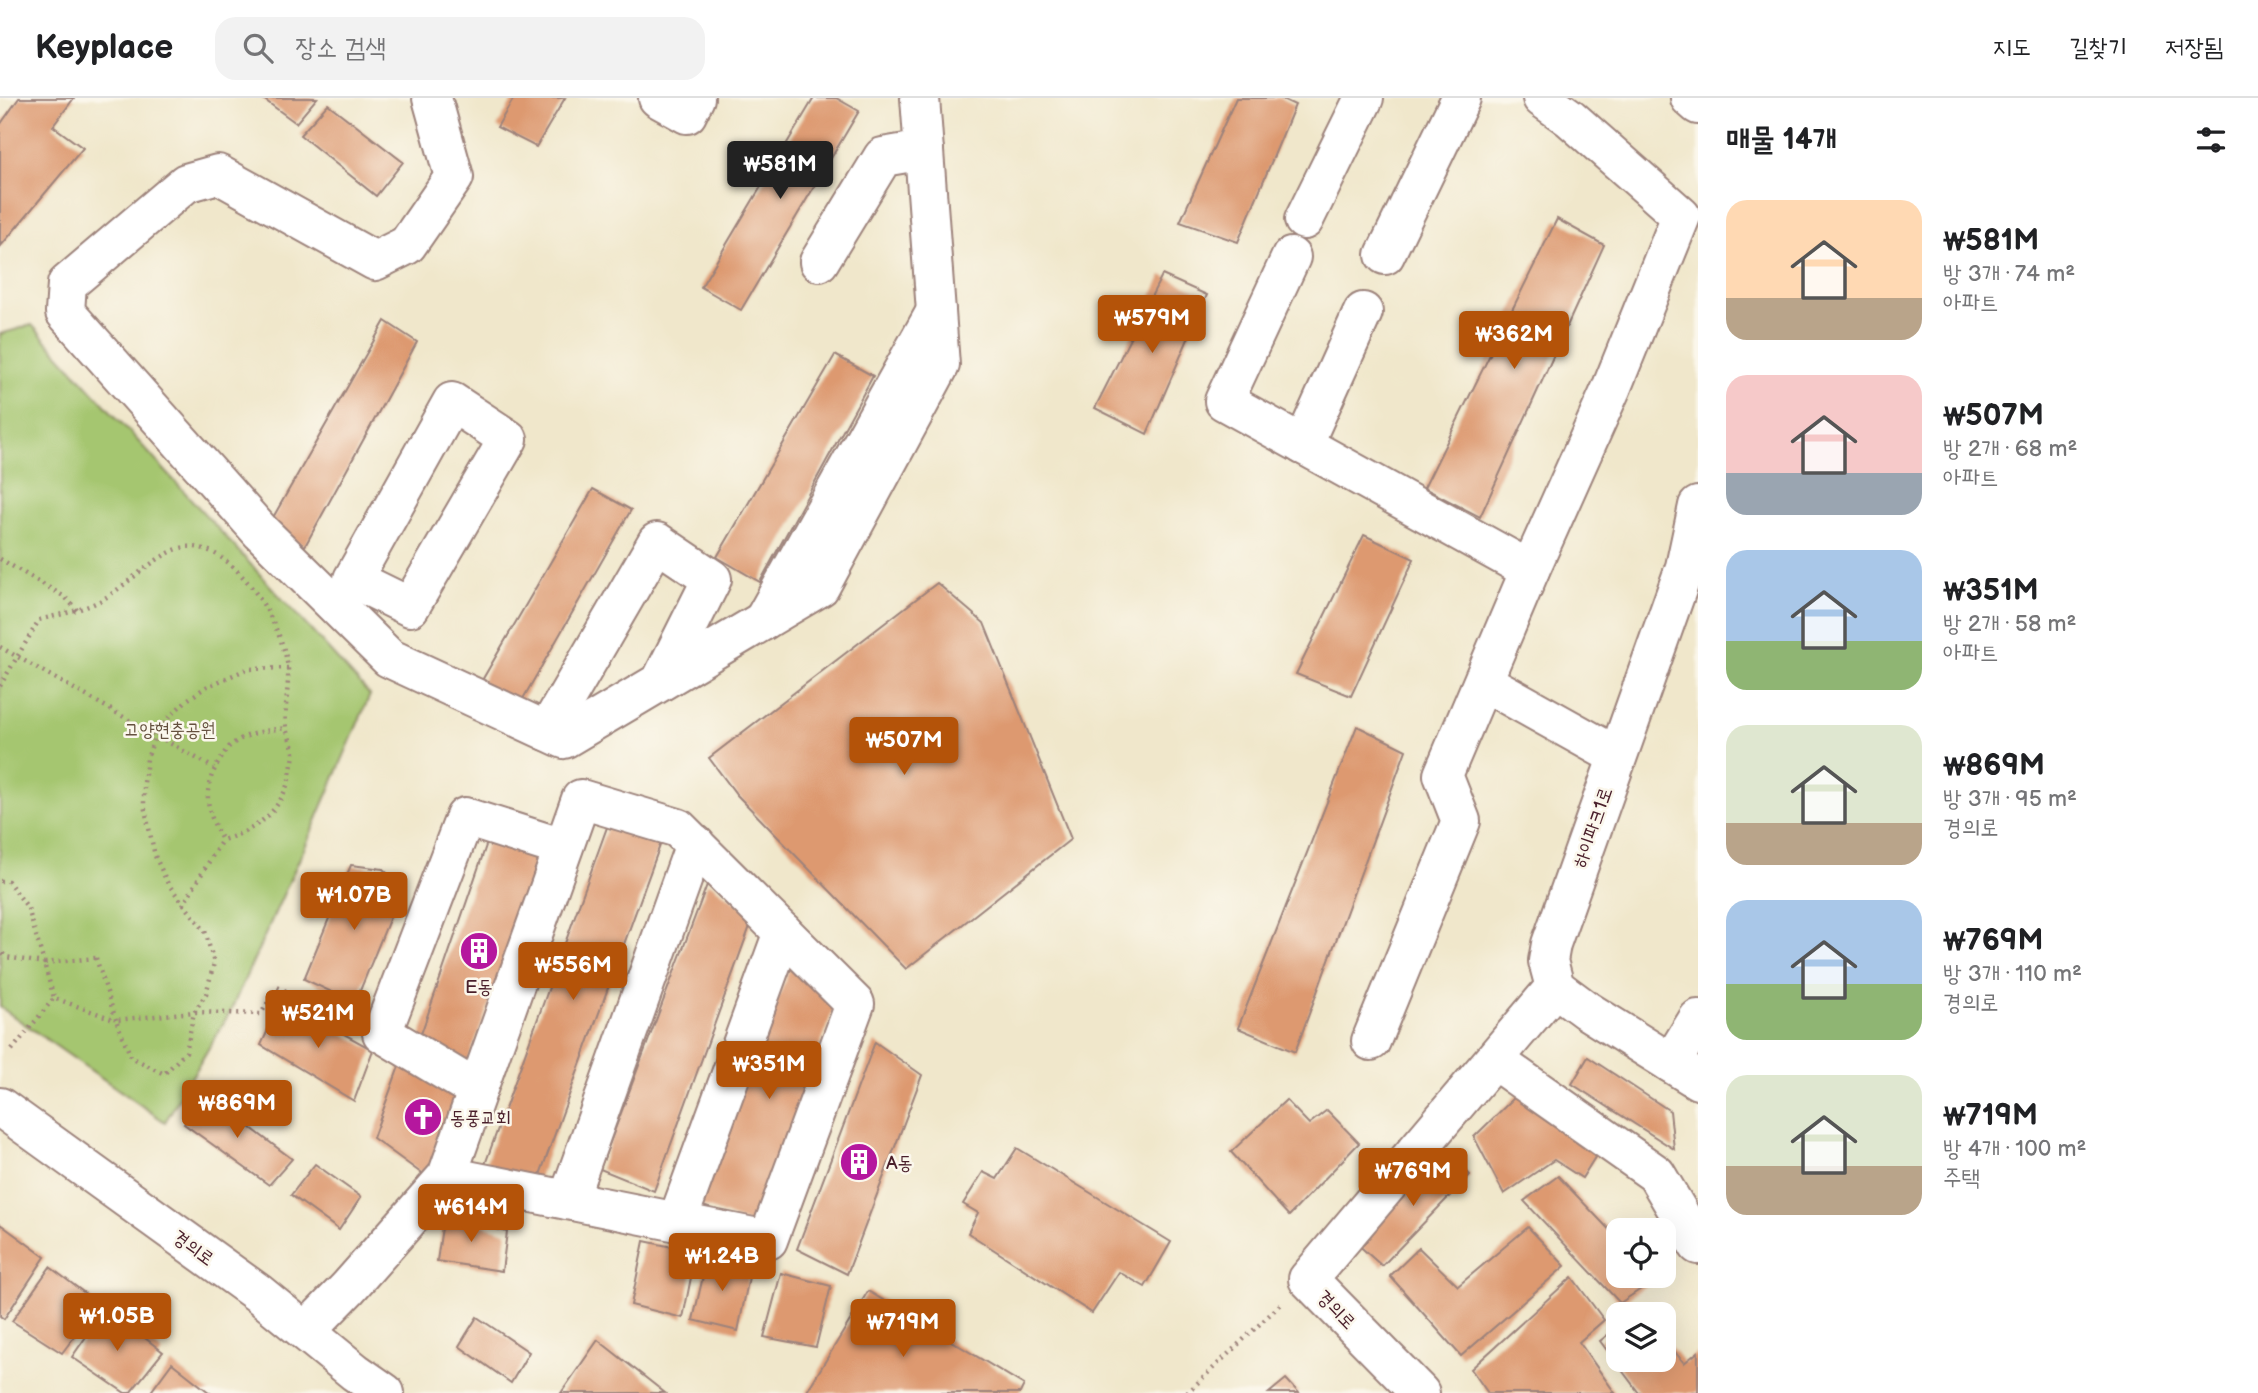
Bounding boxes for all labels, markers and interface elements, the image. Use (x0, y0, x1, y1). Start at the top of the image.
search box (215, 17, 705, 80)
text: Keyplace (35, 28, 173, 68)
icon: search (239, 29, 277, 67)
text: 장소 검색 (295, 33, 386, 64)
text: 지도 (1993, 33, 2031, 62)
text: 길찾기 (2069, 33, 2127, 62)
text: 저장됨 (2165, 33, 2223, 62)
icon: filters (2192, 121, 2230, 159)
text: 매물 14개 (1726, 122, 1837, 158)
pin: ₩581M (731, 141, 829, 201)
text: ₩581M (743, 150, 817, 178)
text: ₩581M (1943, 223, 2039, 259)
icon: home (1782, 228, 1866, 312)
text: 방 3개 · 74 m² (1943, 260, 2075, 288)
text: 아파트 (1943, 289, 1999, 317)
pin: ₩579M (1103, 296, 1201, 355)
text: ₩579M (1114, 304, 1190, 332)
pin: ₩362M (1465, 312, 1563, 371)
text: ₩362M (1475, 320, 1553, 348)
text: ₩507M (1943, 398, 2044, 434)
icon: home (1782, 403, 1866, 487)
text: 방 2개 · 68 m² (1943, 435, 2077, 463)
text: 아파트 (1943, 464, 1999, 492)
text: ₩351M (1943, 573, 2039, 609)
icon: home (1782, 578, 1866, 662)
text: 방 2개 · 58 m² (1943, 610, 2077, 638)
text: 아파트 (1943, 639, 1999, 667)
pin: ₩507M (855, 718, 953, 777)
park label: 고양현충공원 (124, 719, 216, 742)
text: ₩507M (865, 726, 943, 754)
text: ₩869M (1943, 748, 2045, 784)
icon: home (1782, 753, 1866, 837)
street label: 하이파크1로 (1569, 784, 1618, 871)
text: 방 3개 · 95 m² (1943, 785, 2077, 813)
text: 경의로 (1943, 814, 1999, 842)
pin: ₩1.07B (297, 872, 411, 932)
text: ₩1.07B (316, 881, 392, 909)
text: ₩769M (1943, 923, 2043, 959)
icon: home (1782, 928, 1866, 1012)
building icon: E동 (458, 930, 500, 972)
pin: ₩556M (524, 942, 622, 1002)
text: ₩556M (534, 951, 612, 979)
text: 방 3개 · 110 m² (1943, 960, 2082, 988)
place label: E동 (465, 976, 493, 999)
text: 경의로 (1943, 989, 1999, 1017)
pin: ₩521M (269, 990, 367, 1050)
text: ₩521M (281, 999, 355, 1027)
pin: ₩351M (720, 1042, 818, 1101)
text: ₩351M (732, 1050, 806, 1078)
pin: ₩869M (188, 1080, 286, 1140)
text: ₩869M (198, 1089, 276, 1117)
church icon: 동풍교회 (402, 1096, 444, 1138)
text: ₩719M (1943, 1098, 2038, 1134)
icon: home (1782, 1103, 1866, 1187)
place label: 동풍교회 (450, 1107, 511, 1130)
text: 방 4개 · 100 m² (1943, 1135, 2086, 1163)
building icon: A동 (838, 1141, 880, 1183)
pin: ₩769M (1364, 1148, 1462, 1208)
place label: A동 (886, 1152, 913, 1175)
text: ₩769M (1375, 1157, 1451, 1185)
text: 주택 (1943, 1164, 1980, 1192)
pin: ₩614M (422, 1184, 520, 1244)
text: ₩614M (434, 1193, 508, 1221)
map controls (1606, 1218, 1676, 1372)
button: locate (1606, 1218, 1676, 1288)
street label: 경의로 (168, 1225, 218, 1271)
pin: ₩1.24B (665, 1234, 779, 1293)
text: ₩1.24B (685, 1242, 759, 1270)
street label: 경의로 (1312, 1286, 1360, 1335)
pin: ₩1.05B (60, 1294, 174, 1353)
pin: ₩719M (854, 1300, 952, 1359)
text: ₩1.05B (79, 1302, 155, 1330)
button: layers (1606, 1302, 1676, 1372)
text: ₩719M (867, 1308, 939, 1336)

